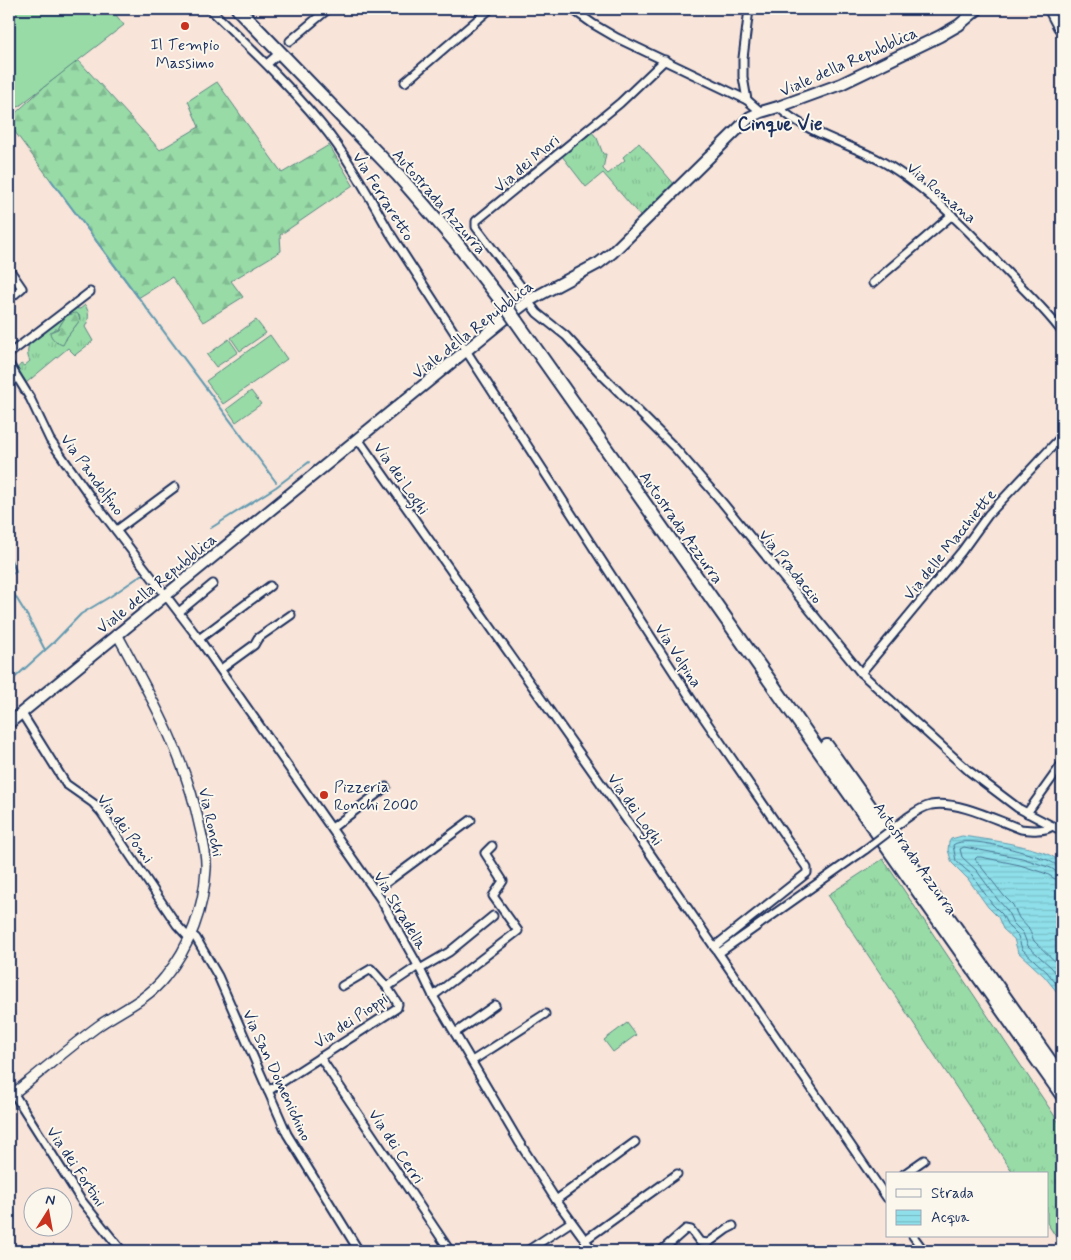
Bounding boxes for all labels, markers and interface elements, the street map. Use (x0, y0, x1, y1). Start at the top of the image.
marker: Il Tempio Massimo (179, 20, 191, 32)
street label: Viale della Repubblica (777, 23, 921, 102)
place label: Il Tempio Massimo (150, 35, 220, 74)
district label: Cinque Vie (737, 112, 823, 138)
street label: Via dei Mori (490, 130, 564, 198)
street label: Autostrada Azzurra (387, 145, 491, 259)
street label: Via Ferraretto (347, 148, 419, 245)
street label: Via Romana (902, 158, 980, 229)
street label: Viale della Repubblica (408, 276, 538, 384)
street label: Via Pandolfino (55, 430, 129, 520)
street label: Via dei Loghi (367, 438, 433, 520)
street label: Autostrada Azzurra (634, 467, 728, 588)
street label: Via delle Macchiette (899, 485, 1002, 605)
street label: Via Pradaccio (753, 525, 826, 609)
street label: Viale della Repubblica (93, 529, 221, 639)
street label: Via Volpina (649, 620, 706, 692)
street label: Via dei Loghi (601, 769, 667, 851)
place label: Pizzeria Ronchi 2000 (334, 777, 418, 816)
street label: Via Ronchi (193, 786, 228, 859)
marker: Pizzeria Ronchi 2000 (318, 789, 330, 801)
street label: Via dei Pomi (92, 790, 158, 868)
street label: Autostrada Azzurra (868, 798, 962, 919)
street label: Via Stradella (368, 868, 432, 954)
street label: Via dei Pioppi (310, 989, 392, 1054)
street label: Via San Domenichino (237, 1006, 316, 1145)
street label: Via dei Cerri (363, 1105, 428, 1188)
street label: Via dei Fortini (41, 1122, 111, 1211)
legend (886, 1172, 1048, 1238)
text: Strada (931, 1184, 974, 1204)
north arrow (22, 1188, 72, 1238)
text: N (44, 1190, 57, 1210)
text: Acqua (931, 1208, 970, 1228)

